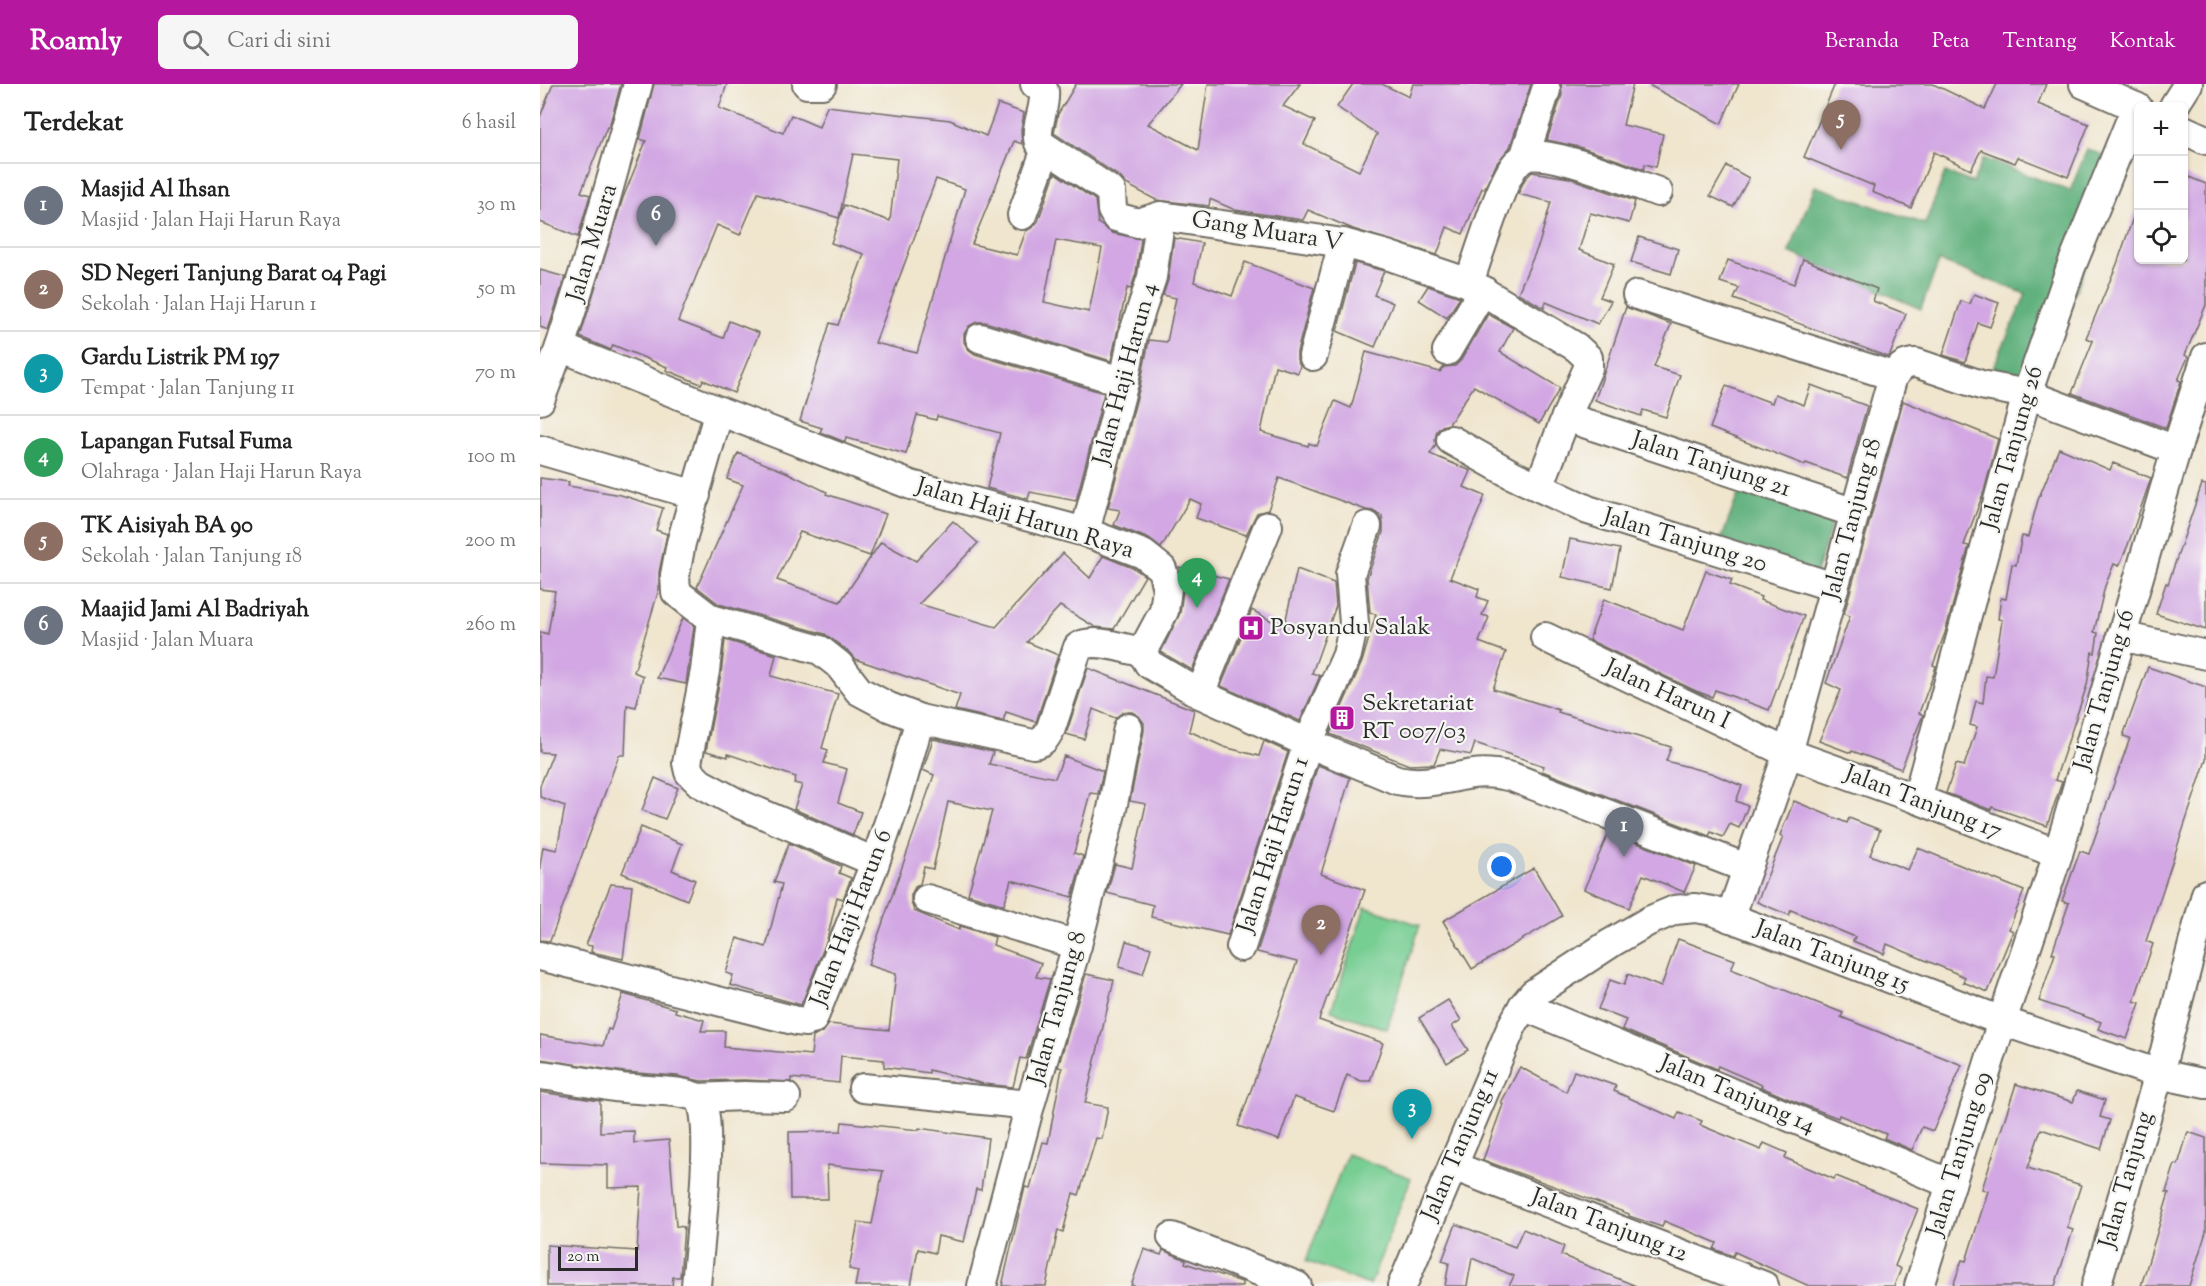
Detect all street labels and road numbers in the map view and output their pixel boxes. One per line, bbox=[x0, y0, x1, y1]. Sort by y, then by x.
street label: Jalan Muara bbox=[558, 180, 627, 308]
street label: Gang Muara V bbox=[1189, 203, 1345, 261]
street label: Jalan Haji Harun 4 bbox=[1085, 279, 1167, 471]
street label: Jalan Tanjung 26 bbox=[1973, 362, 2053, 536]
street label: Jalan Tanjung 21 bbox=[1625, 423, 1795, 507]
street label: Jalan Tanjung 18 bbox=[1815, 434, 1891, 606]
street label: Jalan Haji Harun Raya bbox=[910, 469, 1138, 568]
street label: Jalan Tanjung 20 bbox=[1597, 499, 1771, 582]
street label: Jalan Tanjung 16 bbox=[2065, 606, 2144, 776]
street label: Jalan Harun I bbox=[1597, 650, 1735, 739]
street label: Jalan Haji Harun 1 bbox=[1229, 753, 1319, 939]
street label: Jalan Tanjung 17 bbox=[1837, 757, 2007, 849]
street label: Jalan Haji Harun 6 bbox=[802, 825, 901, 1013]
street label: Jalan Tanjung 15 bbox=[1748, 911, 1914, 1002]
street label: Jalan Tanjung 8 bbox=[1019, 927, 1096, 1091]
street label: Jalan Tanjung 14 bbox=[1652, 1046, 1820, 1143]
street label: Jalan Tanjung 11 bbox=[1413, 1064, 1508, 1228]
street label: Jalan Tanjung 09 bbox=[1918, 1068, 2001, 1242]
street label: Jalan Tanjung bbox=[2091, 1107, 2163, 1254]
street label: Jalan Tanjung 12 bbox=[1524, 1180, 1692, 1271]

